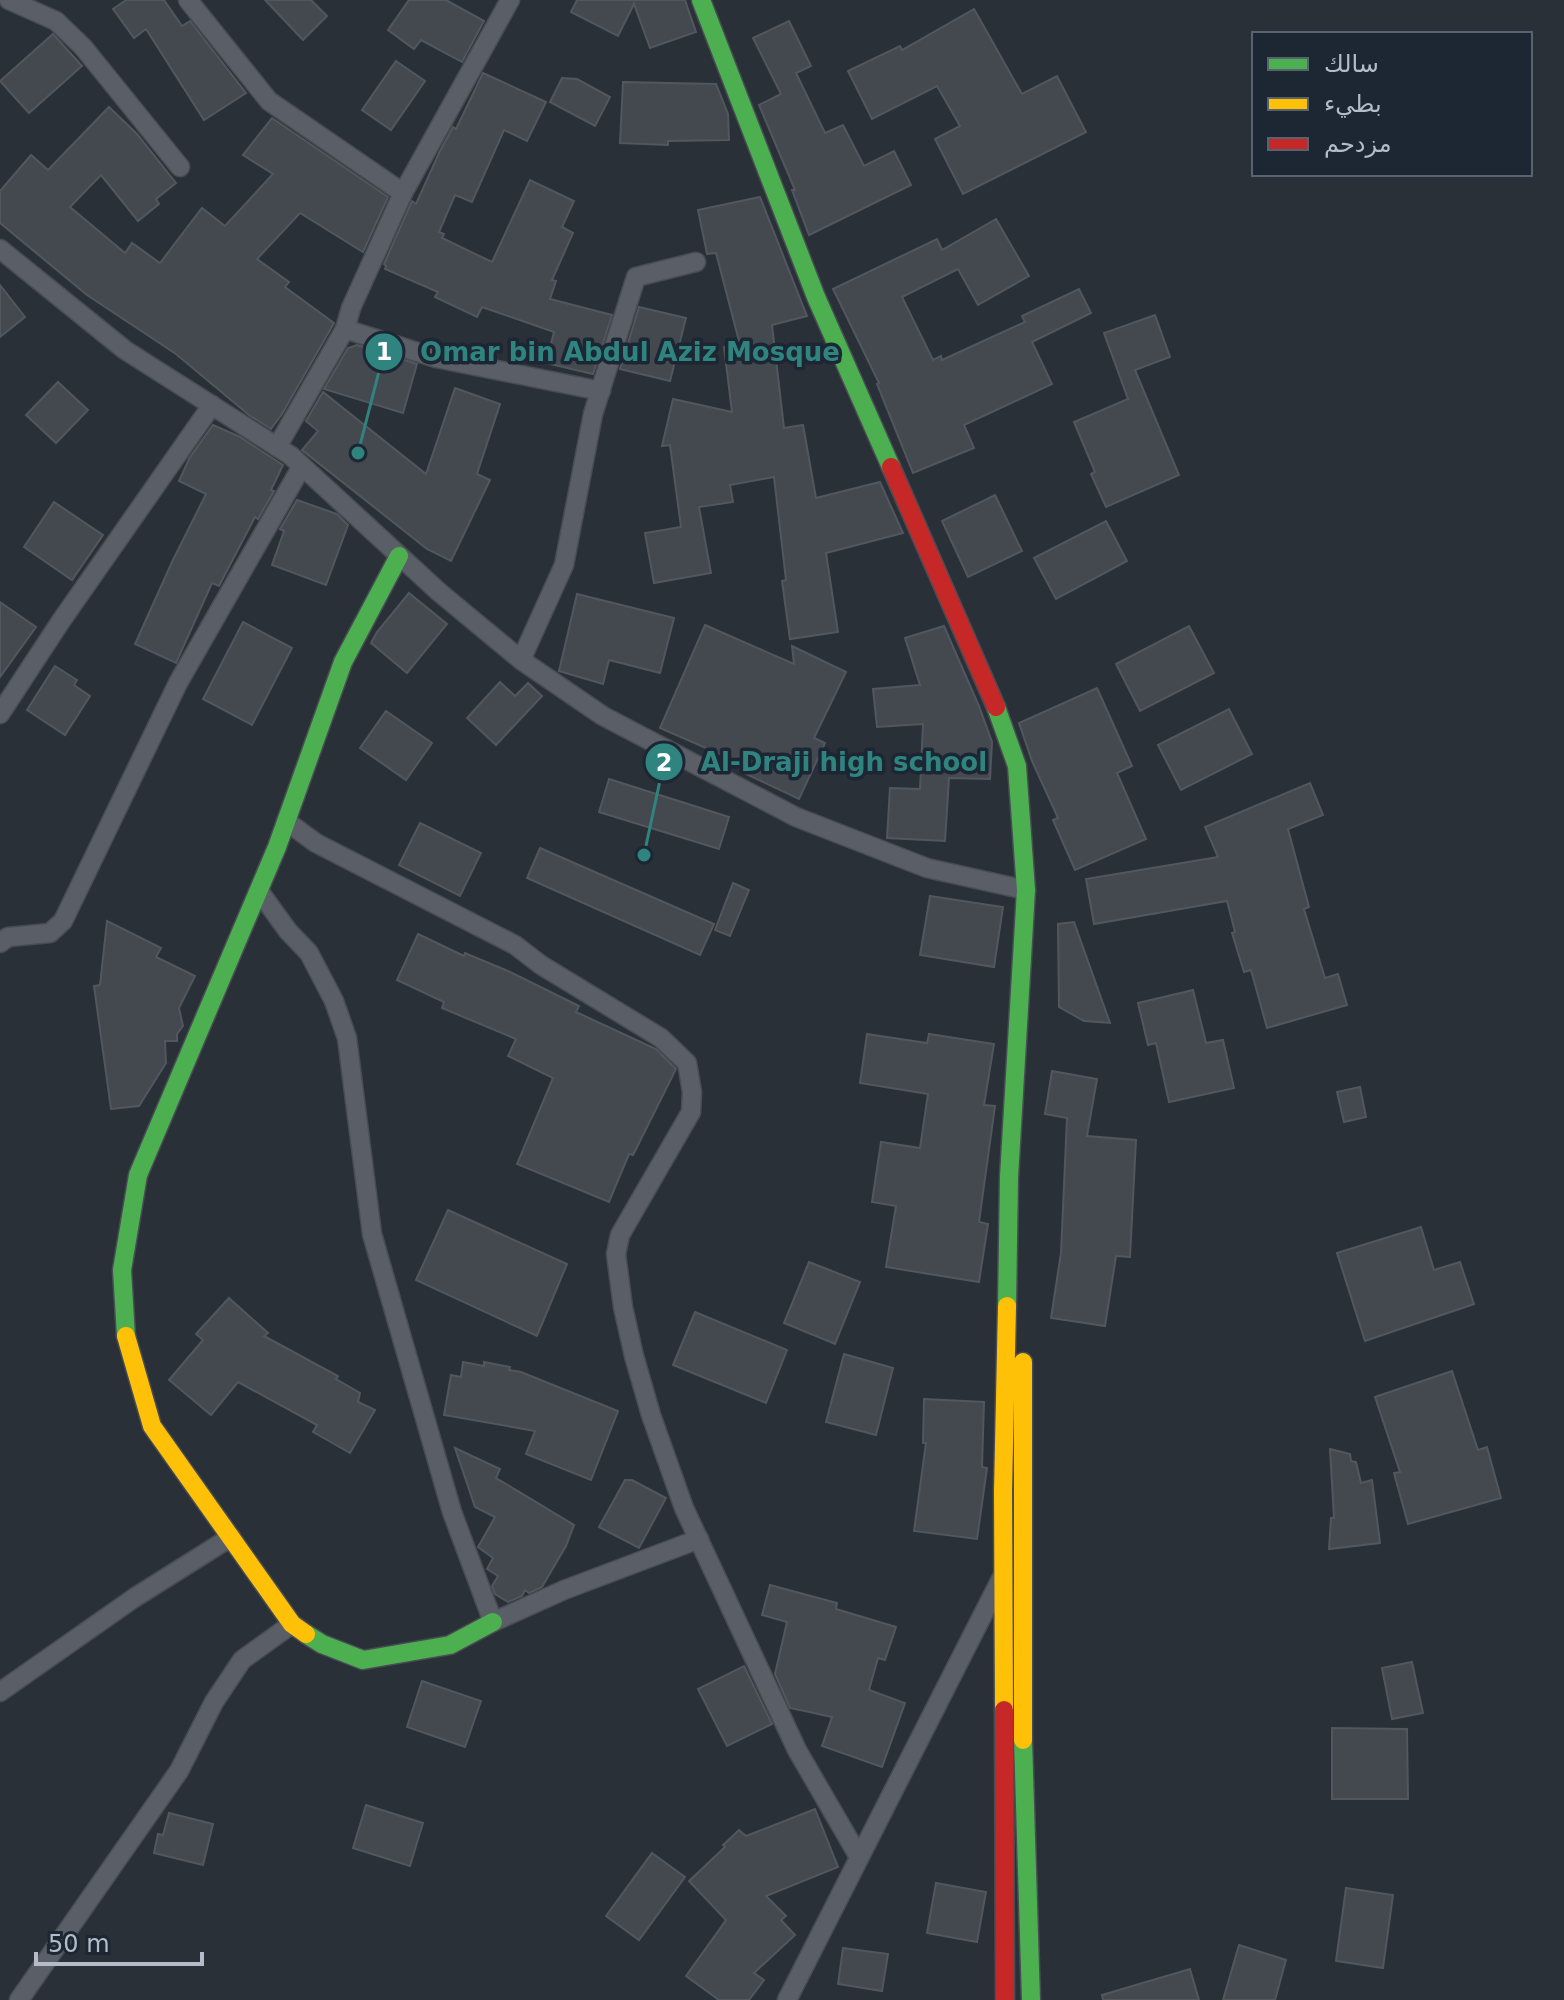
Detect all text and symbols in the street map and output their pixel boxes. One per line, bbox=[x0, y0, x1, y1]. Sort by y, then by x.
legend bbox=[1252, 32, 1532, 176]
text: سالك bbox=[1324, 50, 1379, 78]
text: بطيء bbox=[1324, 90, 1382, 118]
text: مزدحم bbox=[1324, 130, 1392, 158]
callout: Omar bin Abdul Aziz Mosque bbox=[364, 327, 856, 377]
text: Omar bin Abdul Aziz Mosque bbox=[420, 337, 840, 367]
text: 1 bbox=[376, 338, 392, 366]
callout: Al-Draji high school bbox=[644, 737, 1003, 787]
text: Al-Draji high school bbox=[701, 747, 987, 777]
text: 2 bbox=[656, 749, 672, 777]
scale bar bbox=[36, 1916, 202, 1966]
text: 50 m bbox=[48, 1930, 110, 1958]

